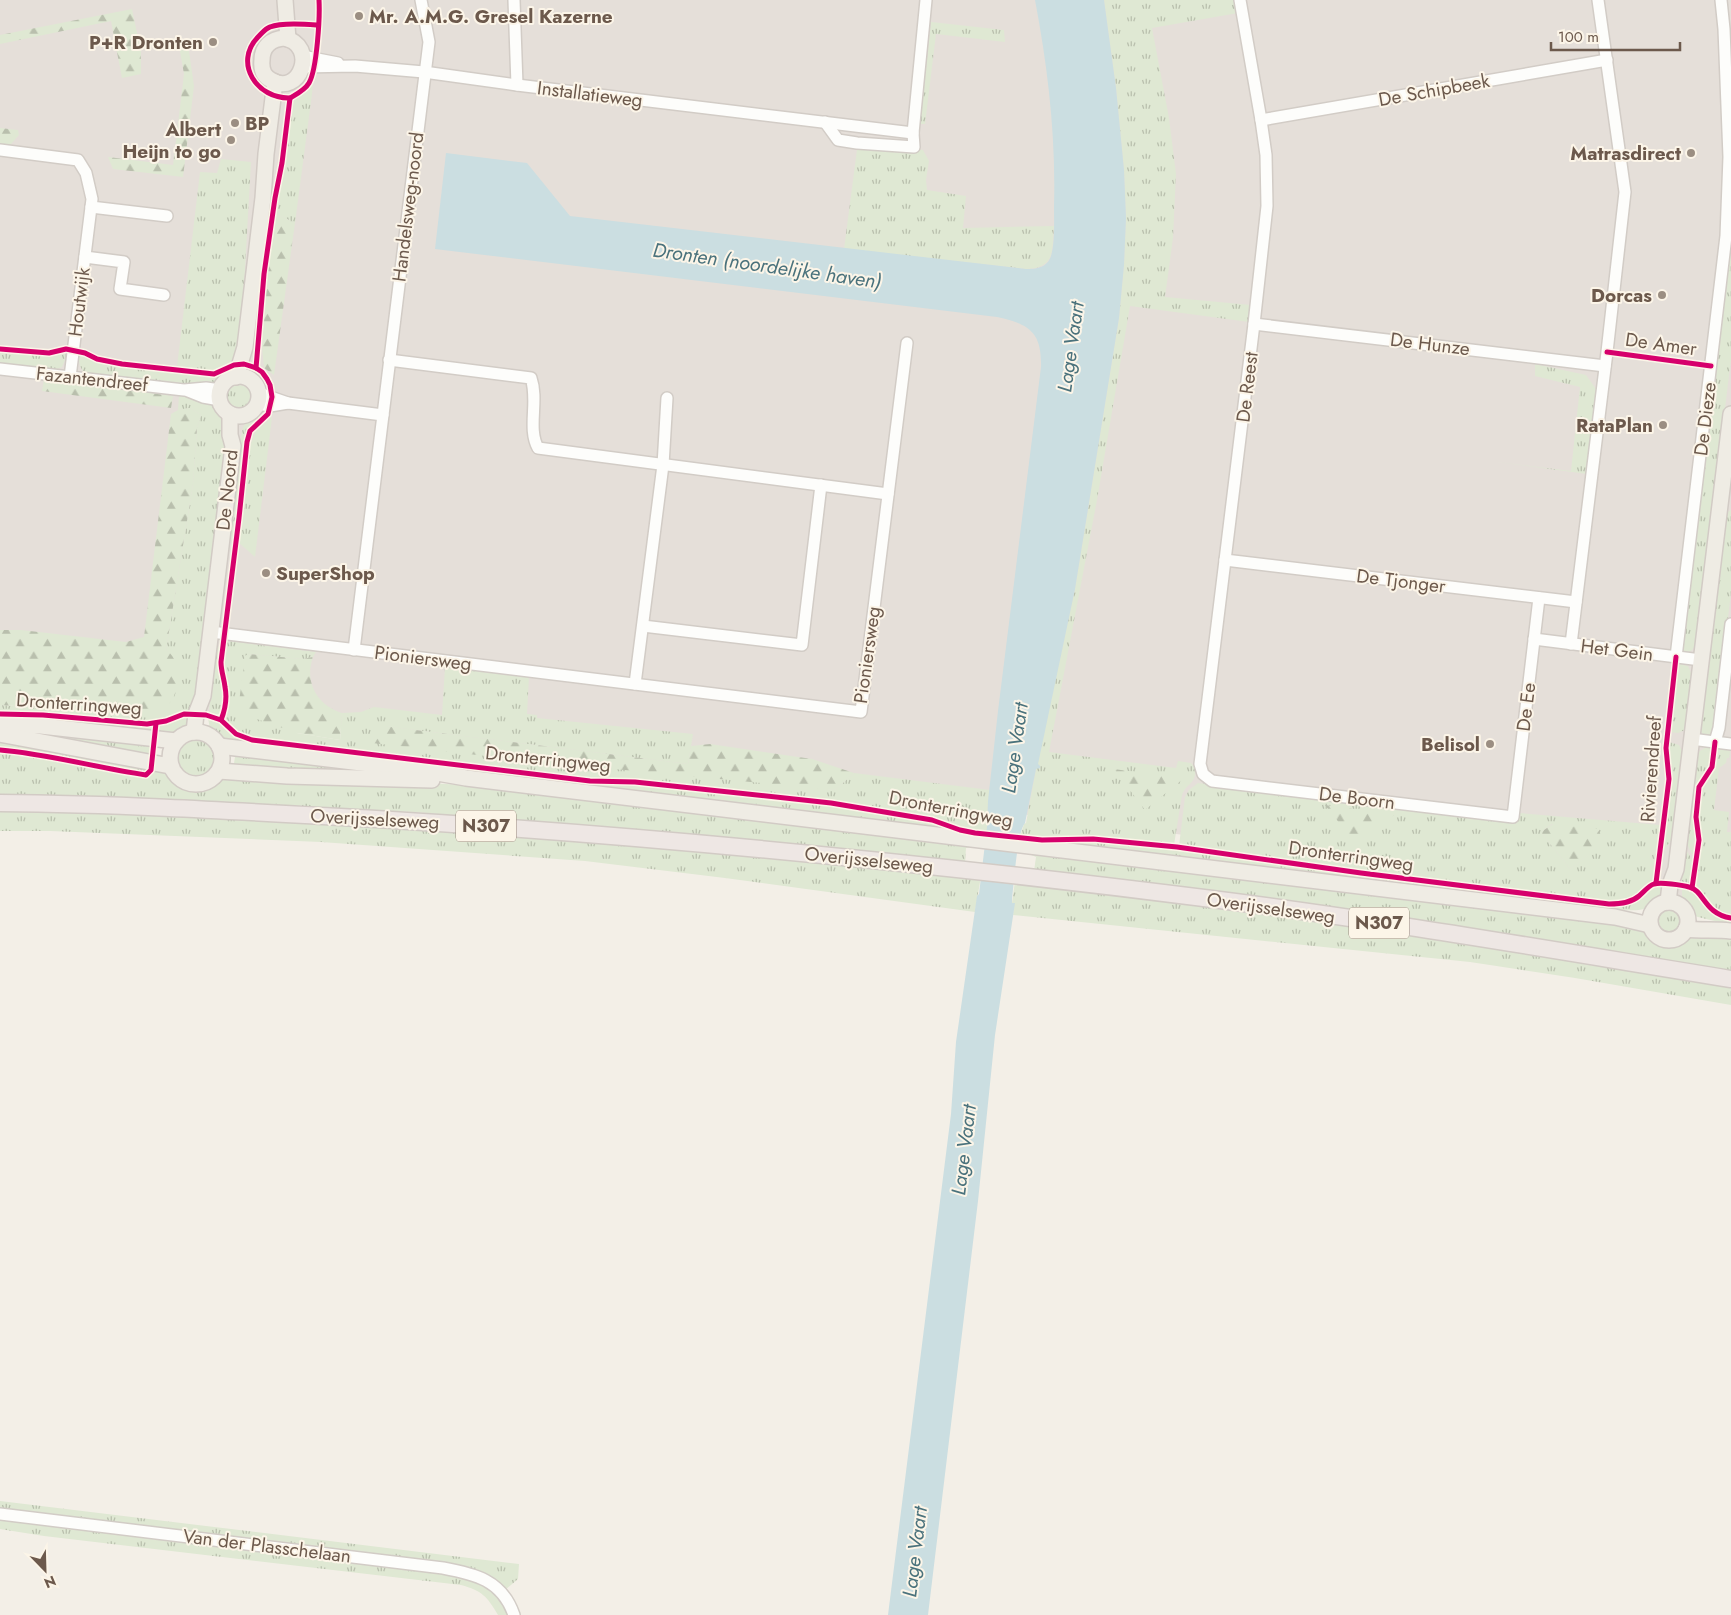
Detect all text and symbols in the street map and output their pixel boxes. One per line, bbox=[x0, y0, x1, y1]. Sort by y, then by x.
place label: Mr. A.M.G. Gresel Kazerne bbox=[369, 3, 613, 30]
marker: Mr. A.M.G. Gresel Kazerne bbox=[353, 10, 365, 22]
scale bar bbox=[1551, 20, 1680, 52]
text: 100 m bbox=[1558, 26, 1599, 48]
place label: P+R Dronten bbox=[89, 29, 203, 56]
marker: P+R Dronten bbox=[207, 36, 219, 48]
street label: De Schipbeek bbox=[1376, 67, 1492, 113]
street label: Installatieweg bbox=[536, 74, 644, 114]
place label: BP bbox=[245, 110, 270, 137]
place label: Albert Heijn to go bbox=[122, 116, 221, 165]
marker: BP bbox=[229, 117, 241, 129]
street label: Handelsweg-noord bbox=[385, 131, 431, 283]
marker: Albert Heijn to go bbox=[225, 134, 237, 146]
place label: Matrasdirect bbox=[1570, 140, 1681, 167]
marker: Matrasdirect bbox=[1685, 147, 1697, 159]
water label: Dronten (noordelijke haven) bbox=[651, 236, 883, 296]
street label: Houtwijk bbox=[61, 265, 97, 338]
place label: Dorcas bbox=[1591, 282, 1652, 309]
marker: Dorcas bbox=[1656, 289, 1668, 301]
water label: Lage Vaart bbox=[1050, 299, 1092, 394]
street label: De Hunze bbox=[1389, 326, 1472, 362]
street label: De Amer bbox=[1623, 326, 1699, 362]
street label: De Reest bbox=[1229, 350, 1265, 424]
street label: Fazantendreef bbox=[35, 360, 150, 398]
street label: De Dieze bbox=[1687, 380, 1723, 457]
place label: RataPlan bbox=[1576, 412, 1653, 439]
marker: RataPlan bbox=[1657, 419, 1669, 431]
street label: De Noord bbox=[209, 448, 245, 532]
place label: SuperShop bbox=[276, 560, 375, 587]
street label: De Tjonger bbox=[1355, 562, 1448, 600]
marker: SuperShop bbox=[260, 567, 272, 579]
street label: Pioniersweg bbox=[847, 605, 887, 705]
street label: Het Gein bbox=[1579, 632, 1655, 668]
street label: Pioniersweg bbox=[373, 639, 473, 677]
street label: De Ee bbox=[1510, 681, 1542, 733]
street label: Dronterringweg bbox=[15, 686, 143, 722]
water label: Lage Vaart bbox=[994, 700, 1036, 795]
street label: Rivierendreef bbox=[1634, 714, 1668, 823]
place label: Belisol bbox=[1421, 731, 1480, 758]
marker: Belisol bbox=[1484, 738, 1496, 750]
street label: Dronterringweg bbox=[484, 739, 612, 779]
street label: De Boorn bbox=[1318, 780, 1396, 816]
street label: Dronterringweg bbox=[887, 784, 1015, 834]
street label: Overijsselseweg bbox=[310, 802, 440, 836]
road number: N307 bbox=[456, 810, 516, 841]
street label: Dronterringweg bbox=[1287, 834, 1415, 878]
street label: Overijsselseweg bbox=[803, 840, 935, 880]
street label: Overijsselseweg bbox=[1205, 886, 1337, 930]
road number: N307 bbox=[1349, 908, 1409, 938]
water label: Lage Vaart bbox=[944, 1102, 984, 1197]
water label: Lage Vaart bbox=[895, 1504, 935, 1599]
street label: Van der Plasschelaan bbox=[181, 1522, 353, 1570]
north arrow bbox=[20, 1545, 70, 1595]
text: N bbox=[41, 1571, 59, 1593]

